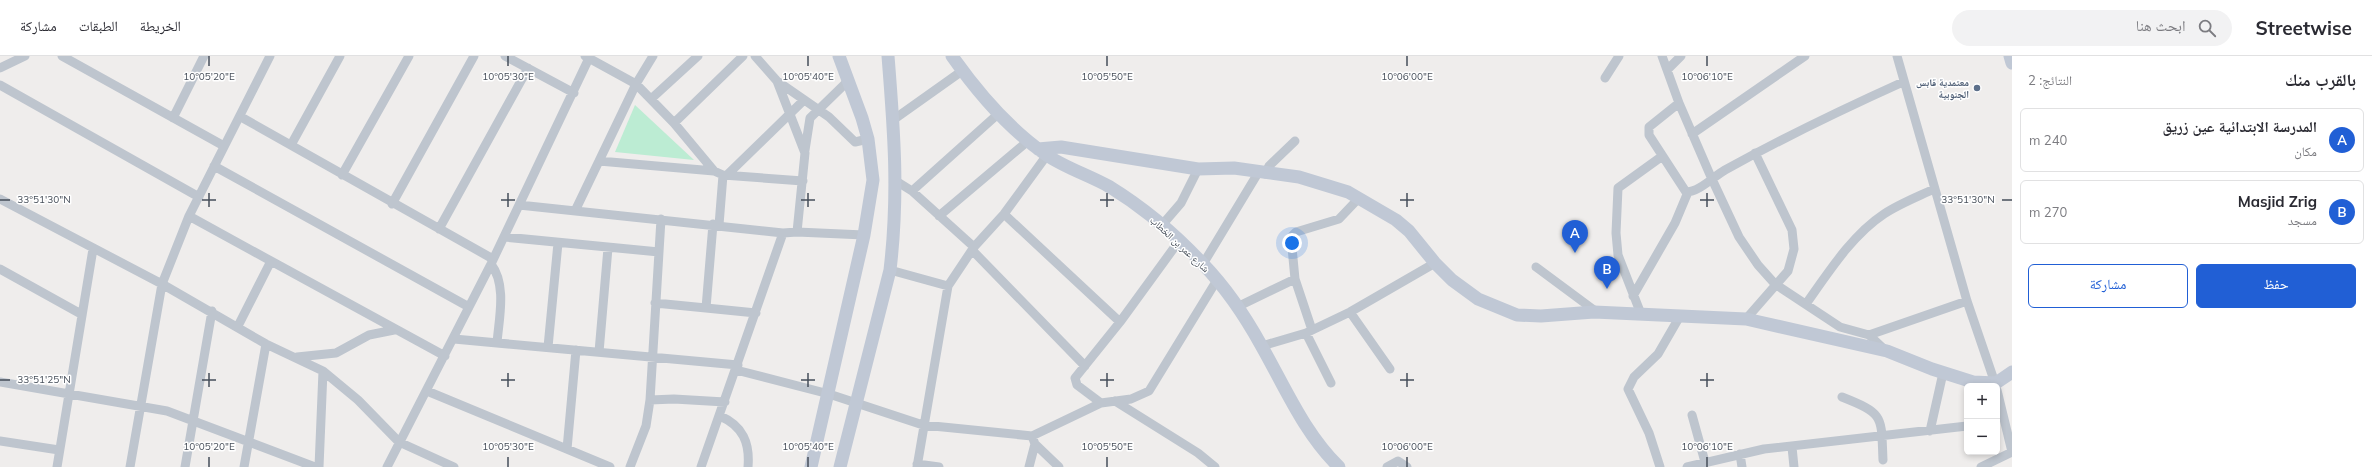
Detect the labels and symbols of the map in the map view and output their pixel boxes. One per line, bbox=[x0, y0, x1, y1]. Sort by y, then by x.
text: 10°05'20"E bbox=[183, 70, 235, 83]
text: 10°05'30"E bbox=[482, 70, 534, 83]
text: 10°05'40"E bbox=[782, 70, 834, 83]
text: 10°05'50"E bbox=[1081, 70, 1133, 83]
text: 10°06'00"E bbox=[1381, 70, 1433, 83]
text: 10°06'10"E bbox=[1681, 70, 1733, 83]
place label: معتمدية قابس الجنوبية bbox=[1916, 76, 1969, 101]
marker: معتمدية قابس الجنوبية bbox=[1972, 83, 1982, 93]
text: 33°51'30"N bbox=[17, 193, 71, 206]
text: 33°51'30"N bbox=[1941, 193, 1995, 206]
street label: شارع عمر بن الخطاب bbox=[1147, 214, 1212, 275]
pin: A bbox=[1562, 220, 1588, 253]
your location bbox=[1282, 233, 1302, 253]
pin: B bbox=[1594, 256, 1620, 289]
text: 33°51'25"N bbox=[17, 373, 71, 386]
text: 10°05'20"E bbox=[183, 440, 235, 453]
text: 10°05'30"E bbox=[482, 440, 534, 453]
text: 10°05'40"E bbox=[782, 440, 834, 453]
text: 10°05'50"E bbox=[1081, 440, 1133, 453]
text: 10°06'00"E bbox=[1381, 440, 1433, 453]
text: 10°06'10"E bbox=[1681, 440, 1733, 453]

